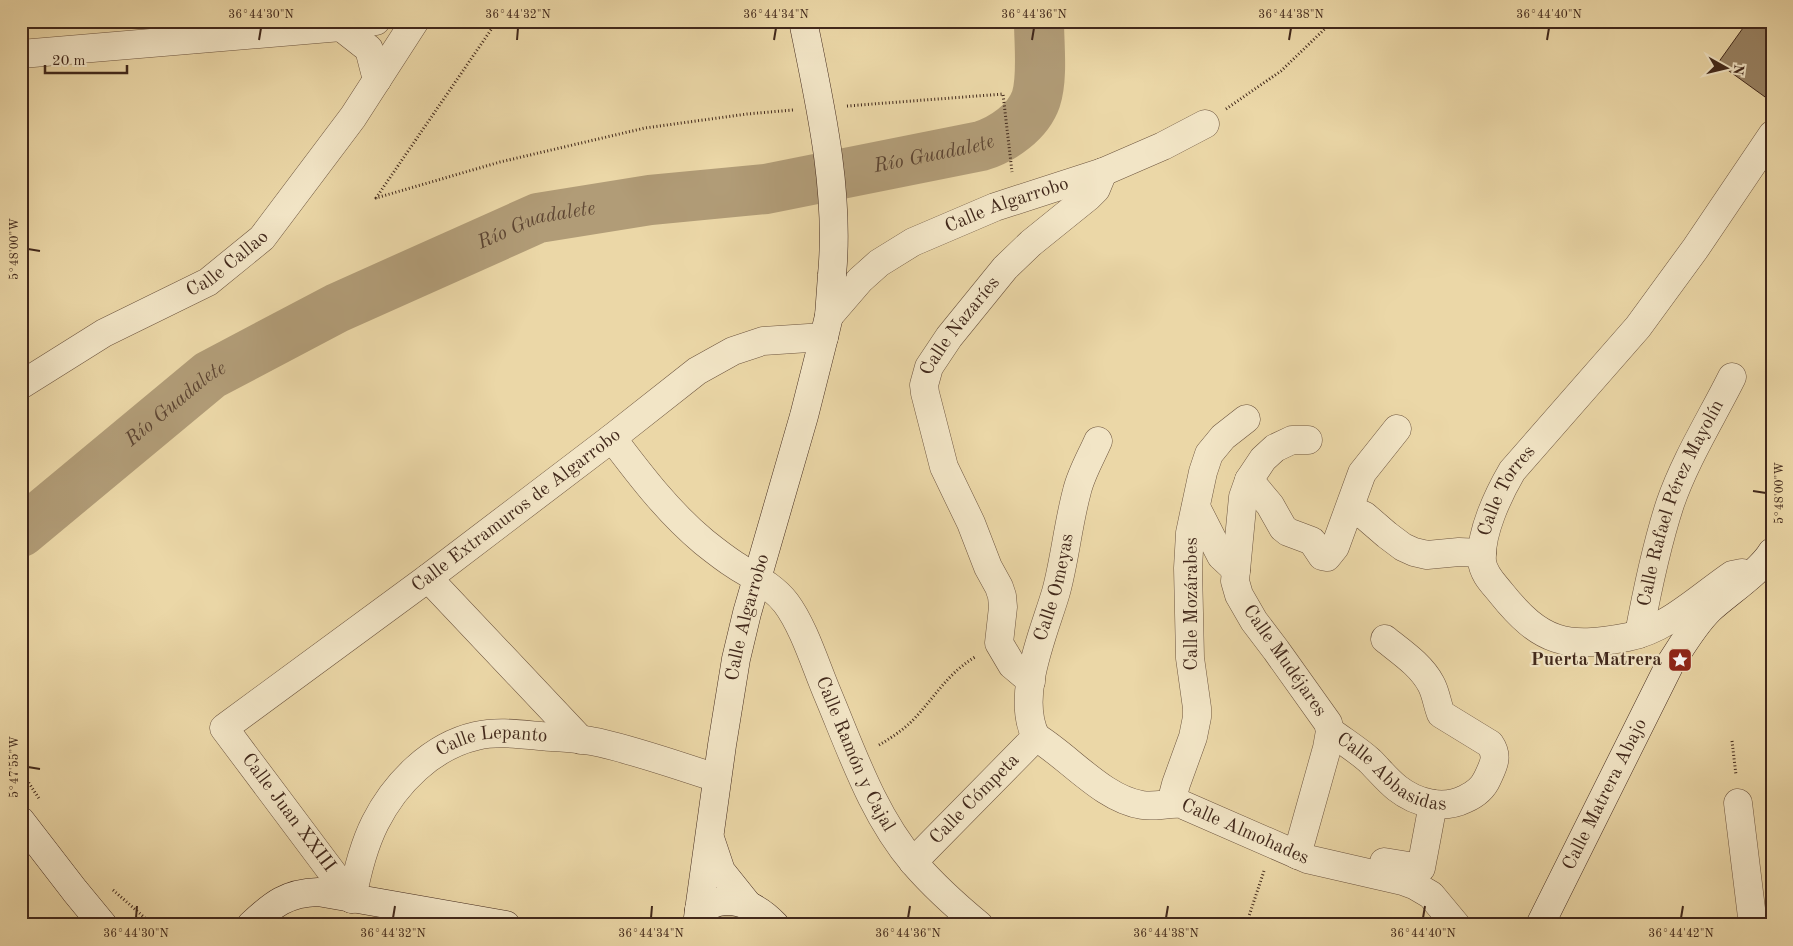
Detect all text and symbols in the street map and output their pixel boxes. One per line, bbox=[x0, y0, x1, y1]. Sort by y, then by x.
text: 36°44'30"N bbox=[228, 9, 294, 21]
text: 36°44'32"N bbox=[485, 9, 551, 21]
text: 36°44'34"N bbox=[743, 9, 809, 21]
text: 36°44'36"N bbox=[1001, 9, 1067, 21]
text: 36°44'38"N bbox=[1258, 9, 1324, 21]
text: 36°44'40"N bbox=[1516, 9, 1582, 21]
scale bar bbox=[45, 42, 128, 74]
north arrow bbox=[1700, 42, 1750, 92]
text: 20 m bbox=[52, 54, 86, 69]
text: N bbox=[1730, 63, 1746, 76]
water label: Río Guadalete bbox=[871, 132, 998, 177]
street label: Calle Algarrobo bbox=[942, 174, 1071, 237]
water label: Río Guadalete bbox=[474, 199, 597, 254]
text: 5°48'00"W bbox=[8, 218, 21, 280]
street label: Calle Callao bbox=[183, 228, 273, 300]
street label: Calle Nazaríes bbox=[918, 273, 1003, 377]
water label: Río Guadalete bbox=[121, 358, 229, 451]
street label: Calle Rafael Pérez Mayolín bbox=[1635, 397, 1728, 608]
street label: Calle Extramuros de Algarrobo bbox=[408, 425, 625, 596]
street label: Calle Torres bbox=[1475, 442, 1539, 538]
text: 5°48'00"W bbox=[1773, 462, 1786, 524]
street label: Calle Omeyas bbox=[1031, 532, 1077, 644]
street label: Calle Mozárabes bbox=[1183, 537, 1202, 671]
street label: Calle Algarrobo bbox=[723, 552, 773, 682]
street label: Calle Mudéjares bbox=[1239, 602, 1329, 720]
place icon: Puerta Matrera bbox=[1667, 647, 1693, 673]
place label: Puerta Matrera bbox=[1531, 651, 1662, 670]
street label: Calle Ramón y Cajal bbox=[812, 674, 898, 835]
street label: Calle Matrera Abajo bbox=[1559, 715, 1651, 873]
street label: Calle Lepanto bbox=[433, 724, 548, 760]
street label: Calle Abbasidas bbox=[1333, 729, 1447, 814]
text: 5°47'55"W bbox=[8, 736, 21, 798]
street label: Calle Juan XXIII bbox=[237, 750, 339, 876]
street label: Calle Cómpeta bbox=[926, 750, 1023, 848]
street label: Calle Almohades bbox=[1178, 796, 1312, 868]
text: 36°44'30"N bbox=[103, 928, 169, 940]
text: 36°44'32"N bbox=[360, 928, 426, 940]
text: 36°44'34"N bbox=[618, 928, 684, 940]
text: 36°44'36"N bbox=[875, 928, 941, 940]
text: 36°44'38"N bbox=[1133, 928, 1199, 940]
text: 36°44'40"N bbox=[1390, 928, 1456, 940]
text: 36°44'42"N bbox=[1648, 928, 1714, 940]

